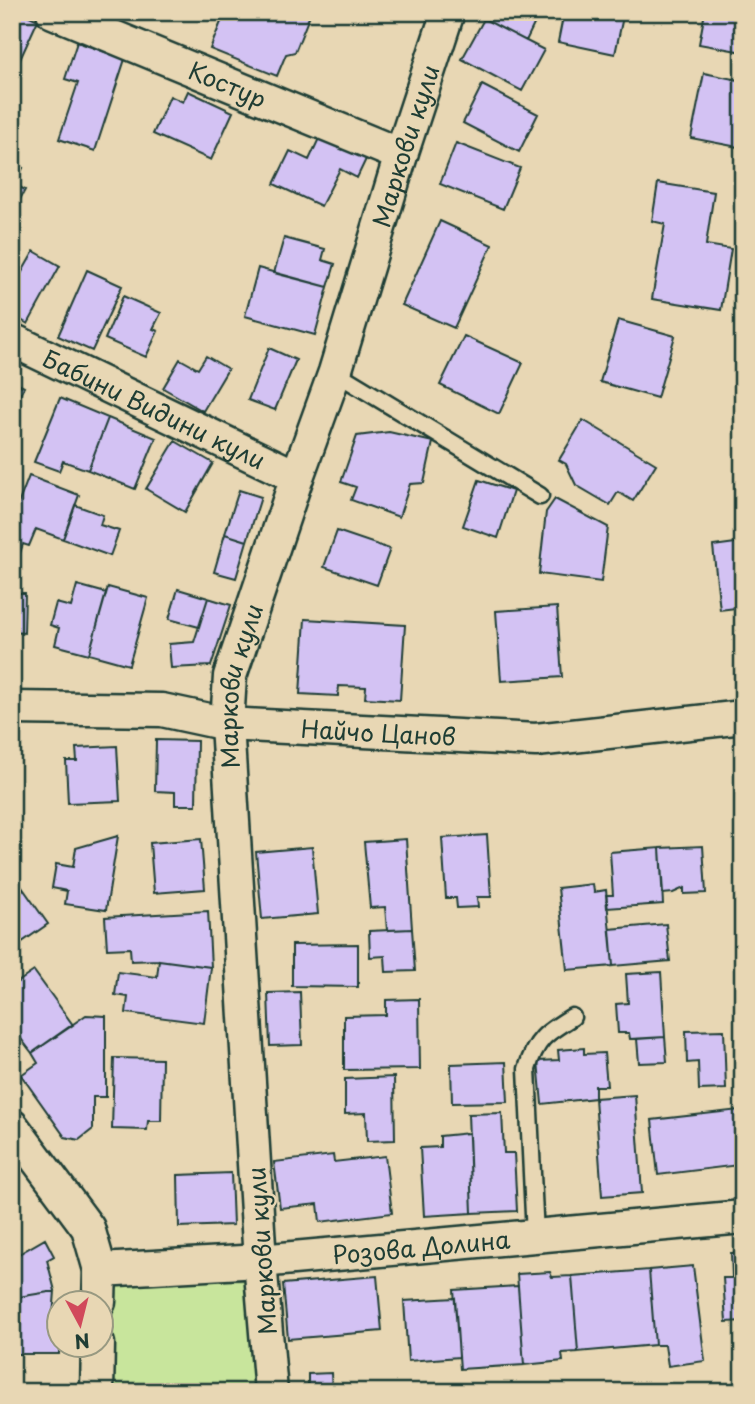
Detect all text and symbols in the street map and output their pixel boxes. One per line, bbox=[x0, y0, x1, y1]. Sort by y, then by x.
street label: Костур bbox=[183, 52, 272, 116]
street label: Маркови кули bbox=[362, 60, 448, 231]
street label: Бабини Видини кули bbox=[37, 340, 272, 477]
street label: Маркови кули bbox=[209, 599, 271, 770]
street label: Найчо Цанов bbox=[300, 710, 457, 754]
street label: Маркови кули bbox=[237, 1166, 285, 1336]
street label: Розова Долина bbox=[331, 1220, 512, 1272]
north arrow bbox=[46, 1288, 116, 1358]
text: N bbox=[73, 1327, 91, 1357]

